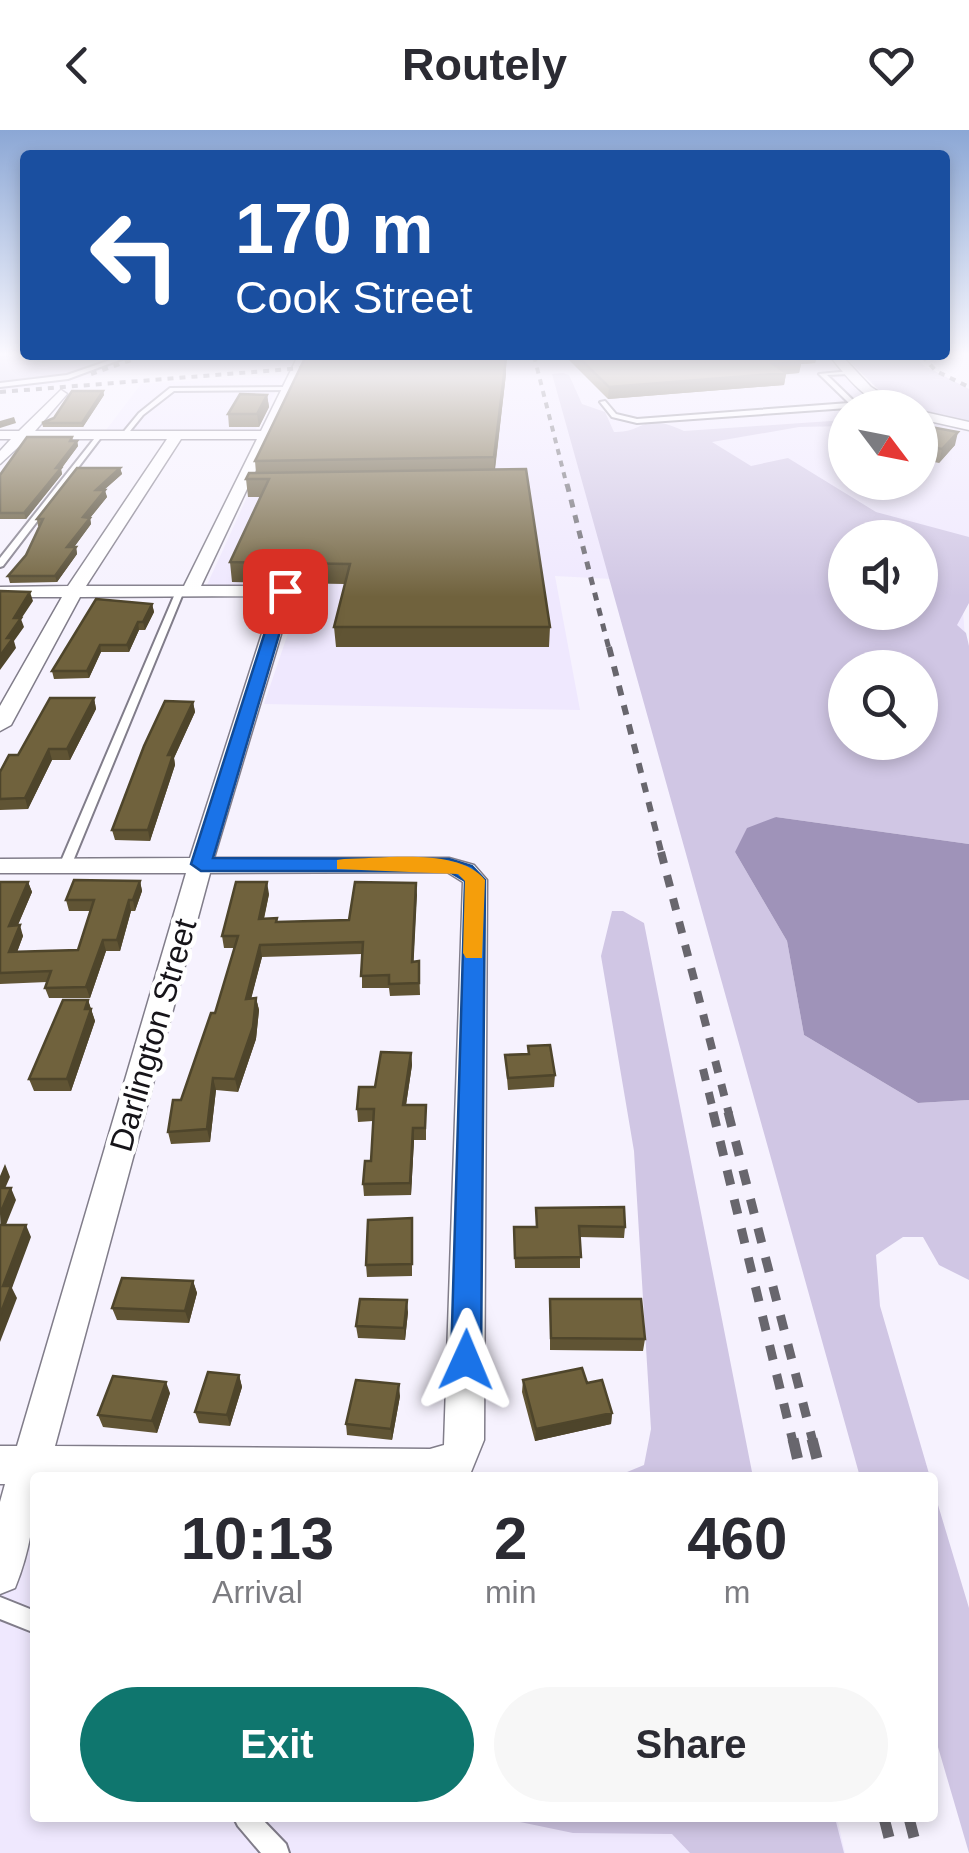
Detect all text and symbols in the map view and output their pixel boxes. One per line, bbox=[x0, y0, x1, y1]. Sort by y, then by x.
icon: back bbox=[50, 38, 105, 93]
icon: heart bbox=[864, 38, 919, 93]
text: Routely bbox=[402, 39, 567, 90]
icon: left bbox=[70, 190, 200, 320]
text: 170 m bbox=[235, 190, 433, 268]
text: Cook Street bbox=[235, 272, 473, 323]
north arrow bbox=[828, 390, 938, 500]
map controls bbox=[828, 390, 938, 760]
button: sound bbox=[828, 520, 938, 630]
pin bbox=[243, 549, 328, 634]
icon: arrive bbox=[258, 564, 313, 619]
button: search bbox=[828, 650, 938, 760]
street label: Darlington Street bbox=[103, 915, 203, 1155]
position arrow bbox=[414, 1308, 518, 1412]
text: 10:13 bbox=[181, 1505, 334, 1572]
text: 2 bbox=[494, 1505, 527, 1572]
text: 460 bbox=[687, 1505, 787, 1572]
text: Arrival bbox=[212, 1574, 303, 1610]
text: min bbox=[485, 1574, 536, 1610]
text: m bbox=[724, 1574, 751, 1610]
button: Exit bbox=[80, 1687, 474, 1802]
button: Share bbox=[494, 1687, 888, 1802]

